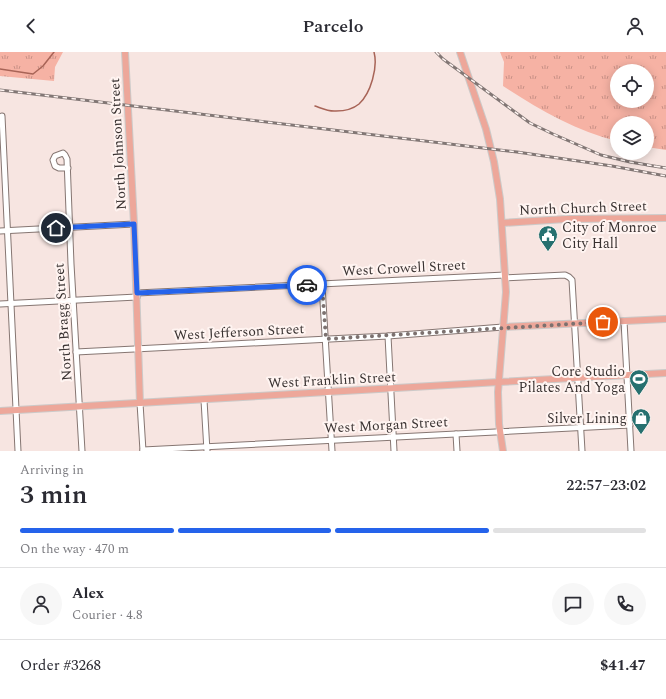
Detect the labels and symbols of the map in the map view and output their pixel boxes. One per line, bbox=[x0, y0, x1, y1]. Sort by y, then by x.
street label: North Johnson Street bbox=[104, 78, 132, 210]
street label: North Church Street bbox=[519, 195, 647, 221]
pin bbox=[39, 211, 73, 245]
place label: City of Monroe City Hall bbox=[562, 217, 657, 254]
public building icon: City of Monroe City Hall bbox=[537, 224, 559, 252]
street label: West Crowell Street bbox=[342, 254, 466, 282]
street label: North Bragg Street bbox=[48, 262, 78, 382]
courier bbox=[287, 265, 327, 305]
pin bbox=[586, 305, 620, 339]
street label: West Jefferson Street bbox=[173, 318, 305, 346]
place label: Core Studio Pilates And Yoga bbox=[518, 361, 625, 398]
street label: West Franklin Street bbox=[268, 366, 397, 394]
sports icon: Core Studio Pilates And Yoga bbox=[628, 368, 650, 396]
shop icon: Silver Lining bbox=[630, 407, 652, 435]
place label: Silver Lining bbox=[547, 408, 627, 429]
street label: West Morgan Street bbox=[324, 411, 448, 439]

